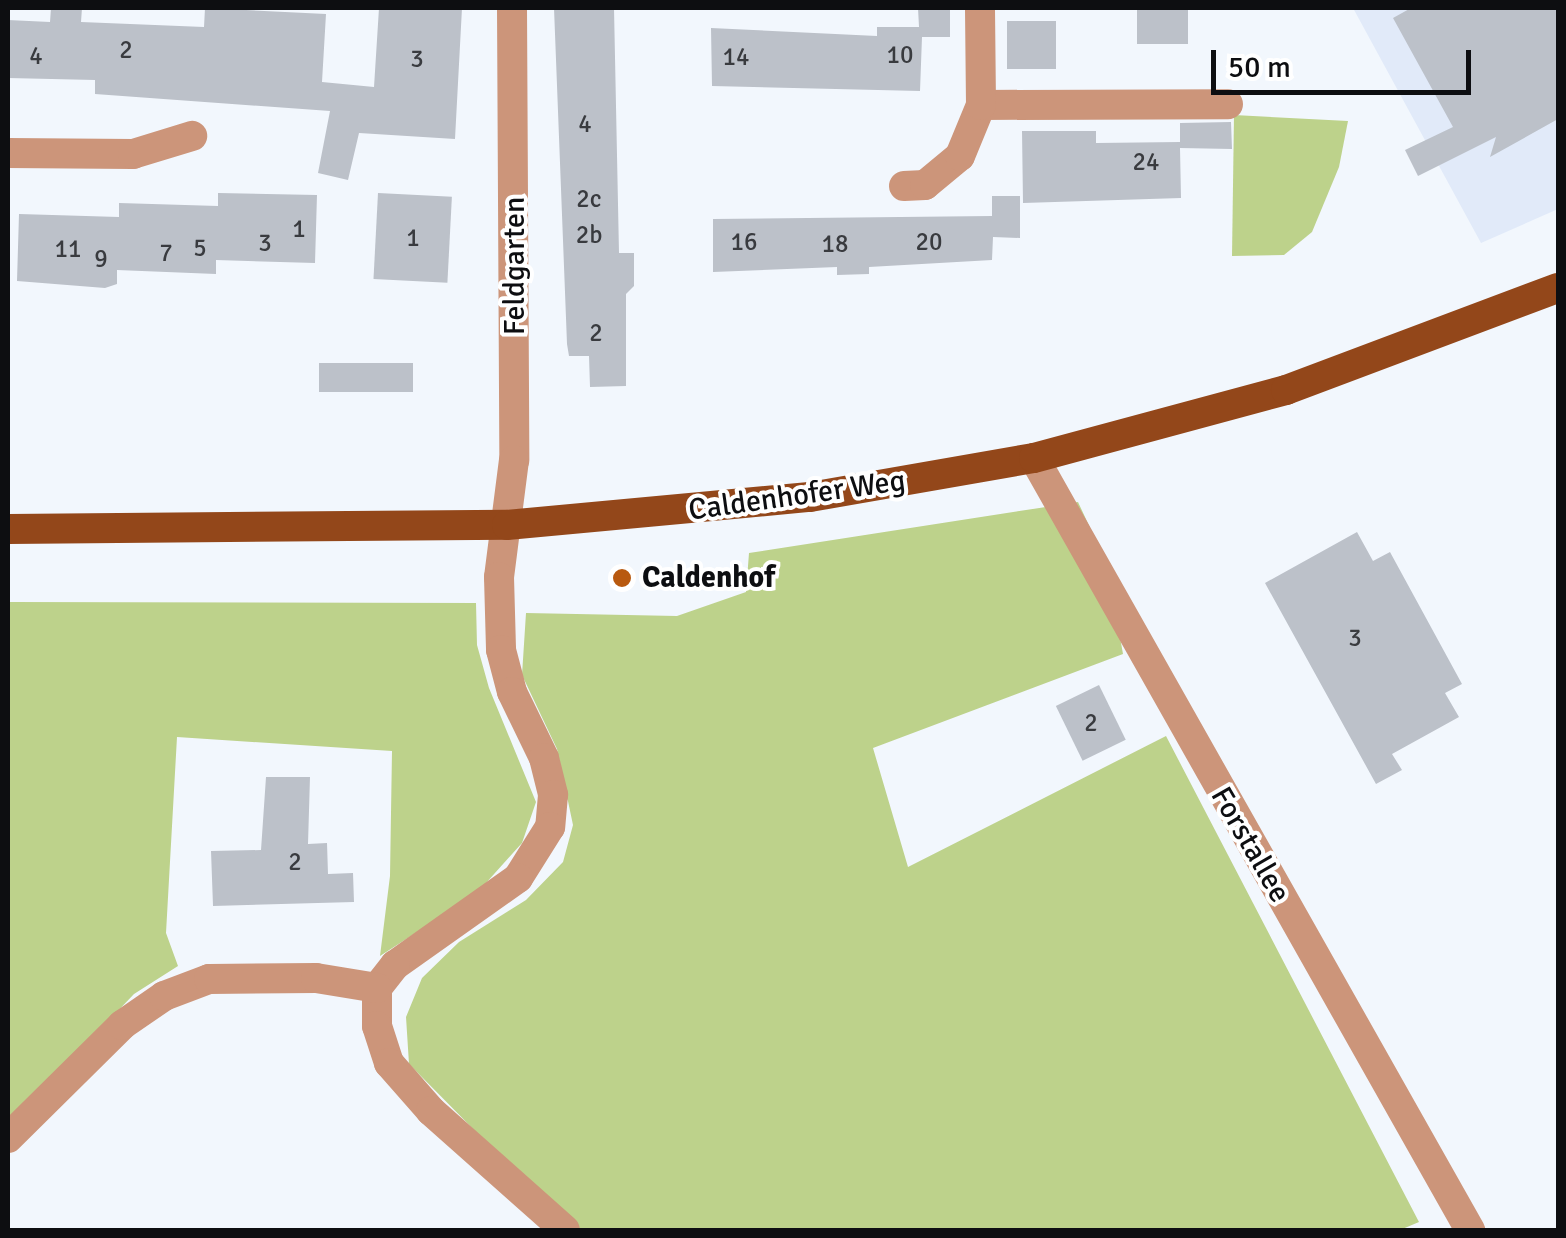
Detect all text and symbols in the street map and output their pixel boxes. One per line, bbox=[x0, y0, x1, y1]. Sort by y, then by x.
scale bar bbox=[1216, 30, 1476, 92]
house number: 2 bbox=[119, 35, 133, 65]
house number: 10 bbox=[887, 40, 913, 70]
house number: 4 bbox=[29, 41, 43, 71]
house number: 14 bbox=[723, 42, 749, 72]
house number: 3 bbox=[410, 44, 424, 74]
text: 50 m bbox=[1228, 49, 1291, 86]
house number: 4 bbox=[578, 109, 592, 139]
house number: 24 bbox=[1133, 147, 1159, 177]
house number: 2c bbox=[576, 184, 602, 214]
street label: Feldgarten bbox=[497, 197, 533, 335]
house number: 1 bbox=[292, 214, 306, 244]
house number: 2b bbox=[576, 220, 602, 250]
house number: 1 bbox=[406, 223, 420, 253]
house number: 16 bbox=[731, 227, 757, 257]
house number: 20 bbox=[916, 227, 942, 257]
house number: 3 bbox=[258, 228, 272, 258]
house number: 18 bbox=[822, 229, 848, 259]
house number: 5 bbox=[193, 233, 207, 263]
house number: 11 bbox=[55, 234, 81, 264]
house number: 7 bbox=[159, 238, 173, 268]
house number: 9 bbox=[94, 244, 108, 274]
house number: 2 bbox=[589, 318, 603, 348]
street label: Caldenhofer Weg bbox=[686, 463, 908, 529]
place label: Caldenhof bbox=[642, 560, 775, 596]
marker: Caldenhof bbox=[611, 567, 633, 589]
house number: 3 bbox=[1348, 623, 1362, 653]
house number: 2 bbox=[1084, 708, 1098, 738]
street label: Forstallee bbox=[1203, 781, 1297, 909]
house number: 2 bbox=[288, 847, 302, 877]

